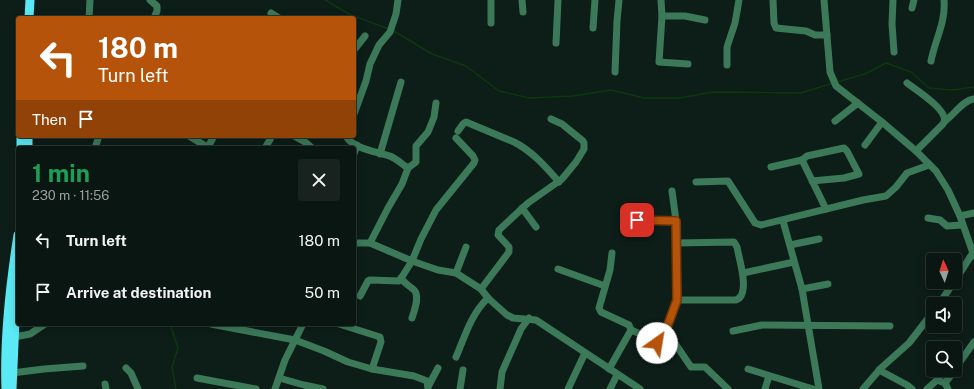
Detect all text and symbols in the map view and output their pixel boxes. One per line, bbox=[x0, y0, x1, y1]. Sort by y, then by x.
text: 180 m bbox=[98, 31, 178, 64]
icon: left bbox=[32, 32, 84, 84]
text: Turn left bbox=[98, 65, 168, 86]
icon: arrive bbox=[75, 108, 97, 130]
text: Then bbox=[32, 111, 67, 128]
text: 1 min bbox=[32, 159, 90, 187]
button: close bbox=[298, 159, 340, 201]
text: 230 m · 11:56 bbox=[32, 188, 109, 203]
pin bbox=[620, 203, 654, 237]
icon: arrive bbox=[626, 209, 648, 231]
icon: left bbox=[32, 229, 54, 251]
text: Turn left bbox=[66, 232, 127, 249]
text: 180 m bbox=[298, 232, 340, 249]
north arrow bbox=[926, 253, 962, 289]
map controls bbox=[926, 253, 962, 377]
icon: arrive bbox=[32, 281, 54, 303]
text: Arrive at destination bbox=[66, 284, 211, 301]
text: 50 m bbox=[305, 284, 340, 301]
button: sound bbox=[926, 297, 962, 333]
position arrow bbox=[636, 322, 678, 364]
button: search bbox=[926, 341, 962, 377]

